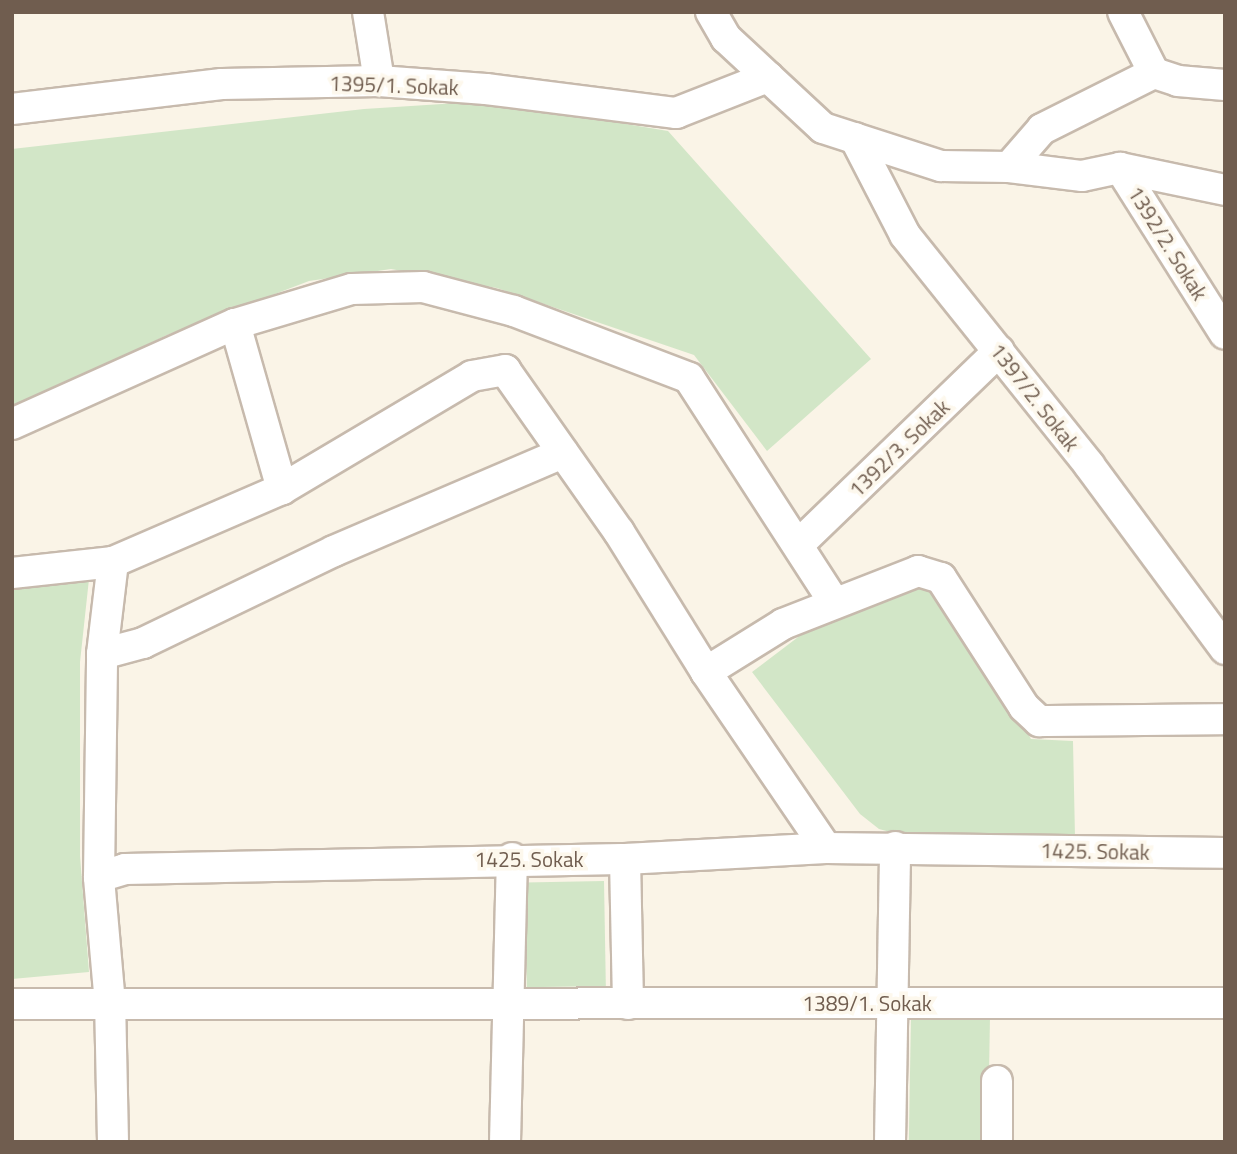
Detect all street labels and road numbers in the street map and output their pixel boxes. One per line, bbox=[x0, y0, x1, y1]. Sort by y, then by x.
street label: 1395/1. Sokak bbox=[329, 70, 459, 100]
street label: 1392/2. Sokak bbox=[1123, 181, 1213, 305]
street label: 1397/2. Sokak bbox=[985, 338, 1085, 456]
street label: 1392/3. Sokak bbox=[844, 394, 954, 502]
street label: 1425. Sokak bbox=[1040, 837, 1150, 865]
street label: 1425. Sokak bbox=[474, 846, 584, 872]
street label: 1389/1. Sokak bbox=[802, 990, 932, 1016]

